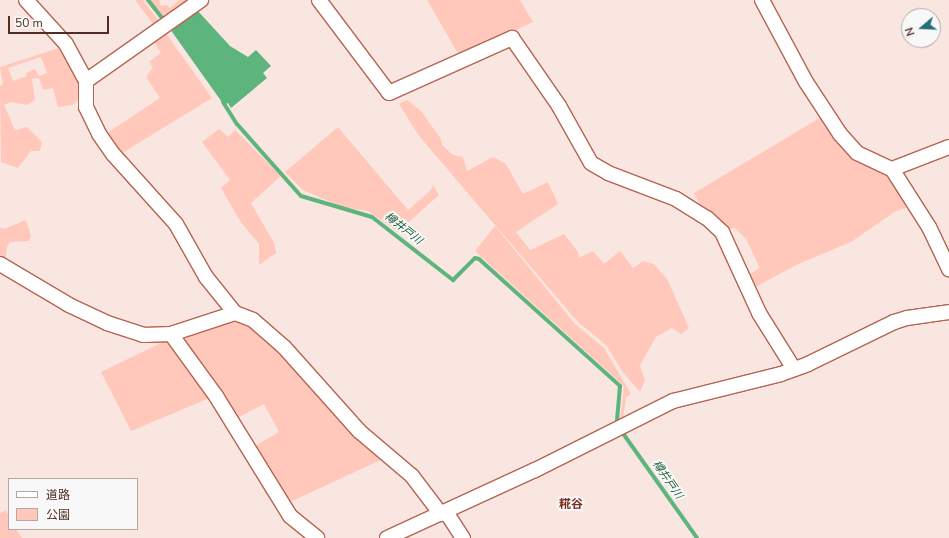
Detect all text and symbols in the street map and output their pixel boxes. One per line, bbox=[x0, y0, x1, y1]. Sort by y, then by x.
scale bar bbox=[10, 8, 111, 34]
north arrow bbox=[901, 8, 941, 48]
text: 50 m bbox=[15, 15, 43, 31]
text: N bbox=[902, 25, 919, 38]
water label: 樽井戸川 bbox=[382, 210, 424, 248]
water label: 樽井戸川 bbox=[649, 458, 685, 502]
legend bbox=[8, 478, 138, 530]
text: 道路 bbox=[46, 487, 70, 503]
district label: 糀谷 bbox=[559, 498, 583, 512]
text: 公園 bbox=[46, 507, 70, 523]

